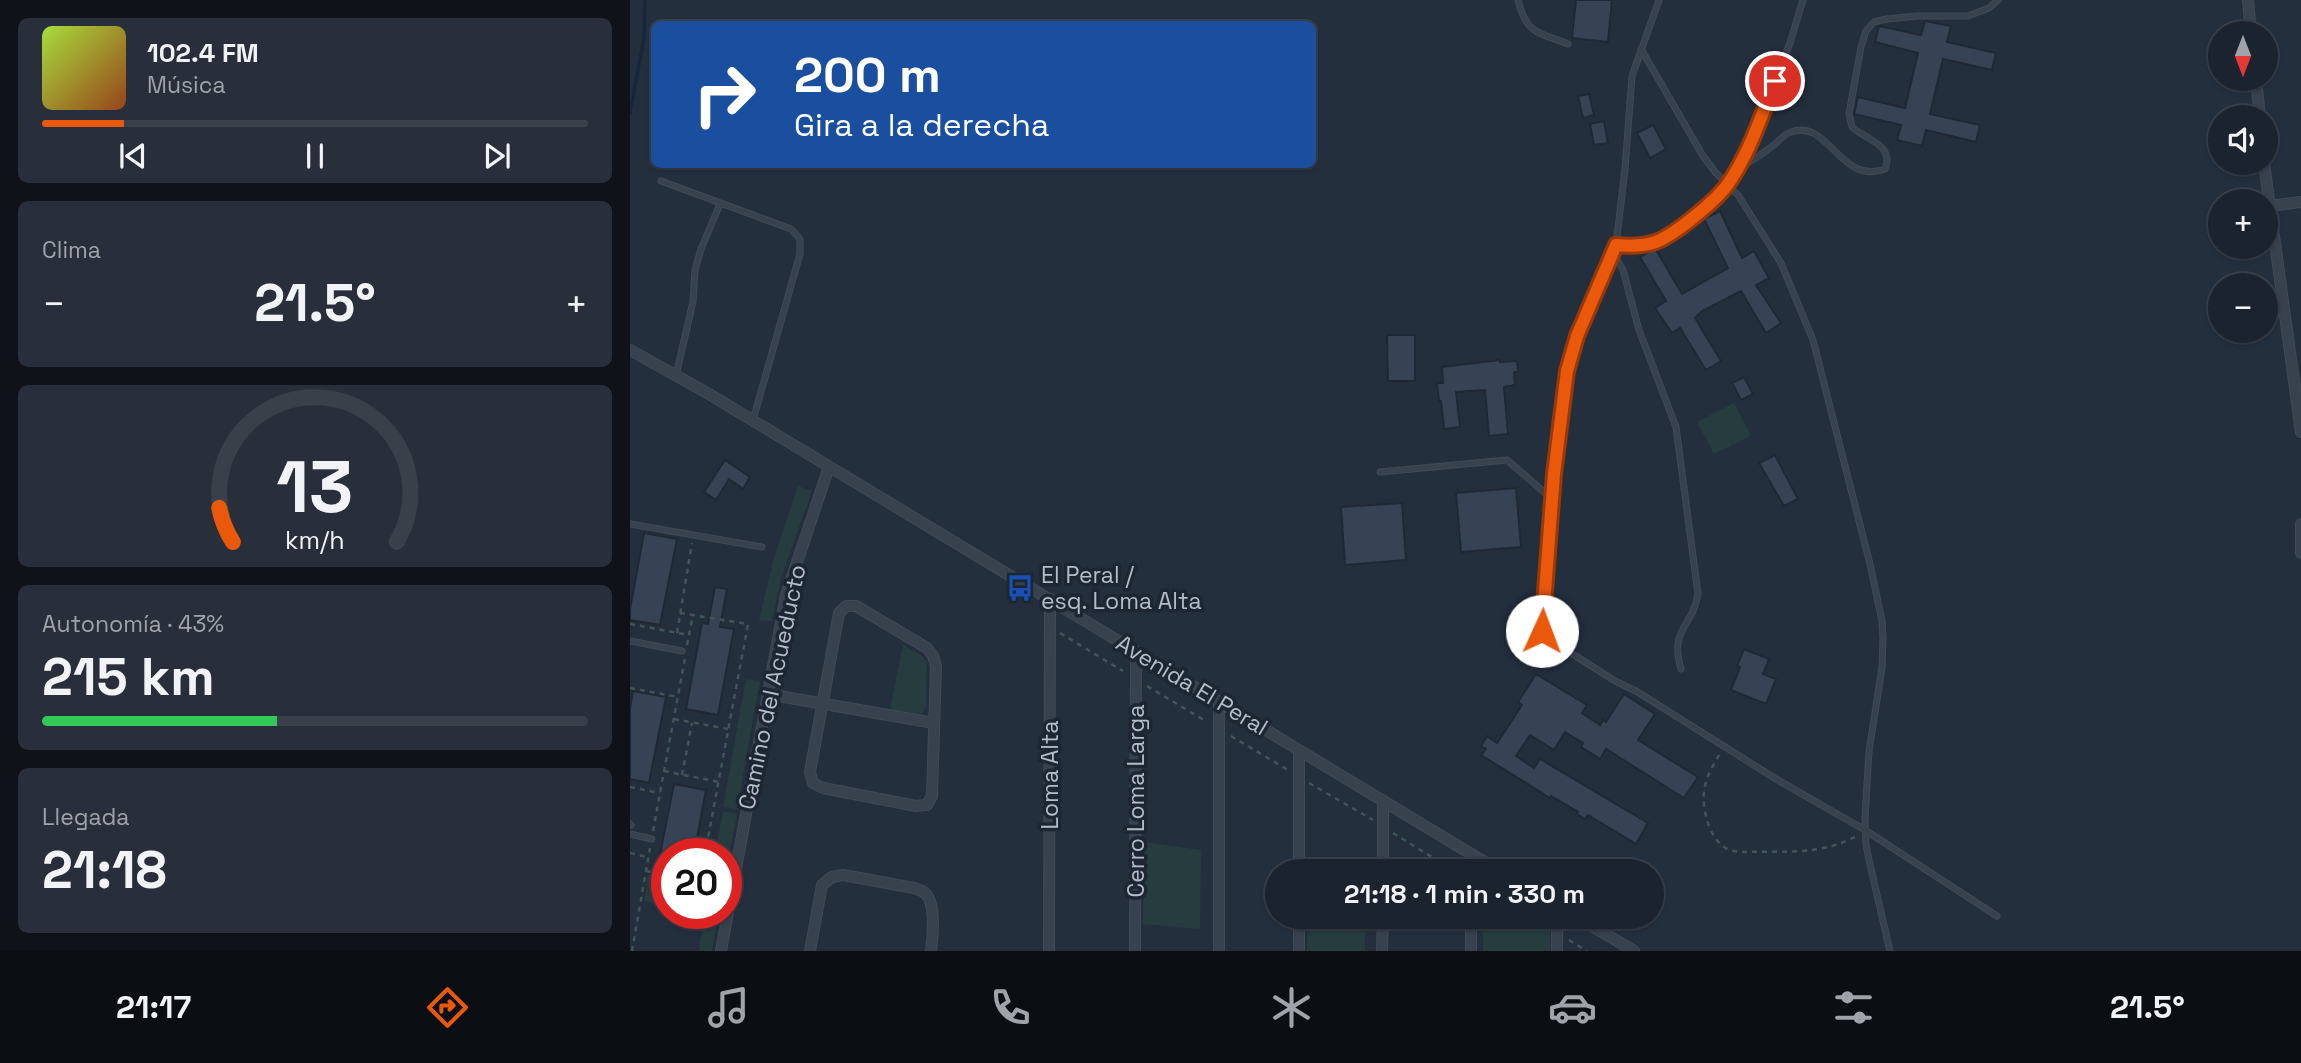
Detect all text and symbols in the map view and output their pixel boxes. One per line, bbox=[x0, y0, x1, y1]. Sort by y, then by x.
north arrow bbox=[2208, 21, 2278, 91]
map controls bbox=[2208, 21, 2278, 343]
text: 102.4 FM bbox=[147, 36, 259, 70]
text: 200 m bbox=[794, 44, 941, 106]
icon: right bbox=[679, 49, 770, 140]
pin bbox=[1745, 51, 1805, 111]
icon: arrive bbox=[1756, 62, 1794, 100]
text: Música bbox=[147, 70, 226, 100]
text: Gira a la derecha bbox=[794, 105, 1049, 145]
button: sound bbox=[2208, 105, 2278, 175]
icon: previous bbox=[114, 137, 152, 175]
icon: pause bbox=[296, 137, 334, 175]
icon: next bbox=[478, 137, 516, 175]
button: + bbox=[2208, 189, 2278, 259]
text: Clima bbox=[42, 235, 101, 265]
text: 21.5° bbox=[254, 270, 376, 336]
button: − bbox=[2208, 273, 2278, 343]
text: − bbox=[42, 280, 66, 328]
text: + bbox=[564, 280, 588, 328]
text: 13 bbox=[276, 440, 354, 533]
text: km/h bbox=[285, 523, 345, 555]
place label: El Peral / esq. Loma Alta bbox=[1041, 560, 1202, 616]
street label: Camino del Acueducto bbox=[731, 562, 813, 812]
bus stop icon: El Peral / esq. Loma Alta bbox=[1005, 573, 1035, 603]
position arrow bbox=[1505, 594, 1579, 668]
text: Autonomía · 43% bbox=[42, 609, 224, 639]
street label: Avenida El Peral bbox=[1111, 628, 1273, 742]
text: 215 km bbox=[42, 644, 215, 710]
street label: Cerro Loma Larga bbox=[1121, 704, 1151, 898]
street label: Loma Alta bbox=[1035, 720, 1065, 830]
text: Llegada bbox=[42, 802, 130, 832]
text: 21:18 bbox=[42, 837, 167, 903]
speed limit sign: 20 bbox=[651, 838, 742, 929]
text: 21:18 · 1 min · 330 m bbox=[1344, 877, 1585, 911]
icon: directions bbox=[423, 983, 472, 1032]
icon: music bbox=[704, 983, 753, 1032]
icon: phone bbox=[986, 983, 1035, 1032]
icon: climate bbox=[1267, 983, 1316, 1032]
icon: car bbox=[1548, 983, 1597, 1032]
icon: filters bbox=[1829, 983, 1878, 1032]
text: 21:17 bbox=[116, 987, 191, 1027]
text: 21.5° bbox=[2110, 987, 2185, 1027]

